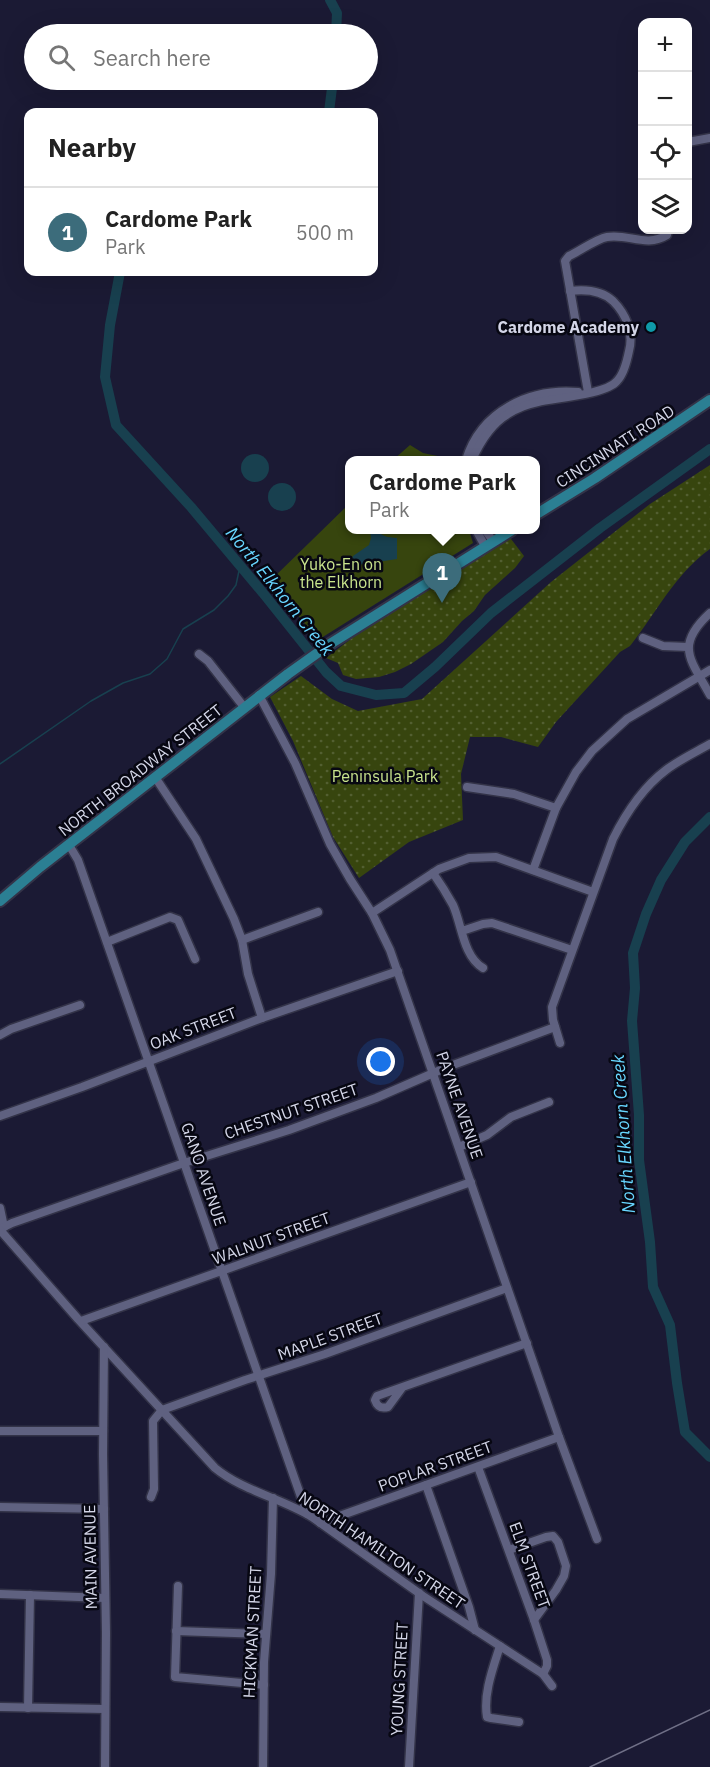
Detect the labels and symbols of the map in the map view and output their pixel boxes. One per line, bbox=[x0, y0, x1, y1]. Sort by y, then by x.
place label: Cardome Academy bbox=[497, 317, 639, 337]
marker: Cardome Academy bbox=[644, 320, 658, 334]
street label: CINCINNATI ROAD bbox=[552, 400, 678, 492]
water label: North Elkhorn Creek bbox=[221, 522, 339, 661]
park label: Yuko-En on the Elkhorn bbox=[300, 554, 382, 592]
pin: 1 bbox=[422, 554, 462, 603]
street label: NORTH BROADWAY STREET bbox=[54, 700, 226, 840]
park label: Peninsula Park bbox=[332, 766, 439, 786]
street label: OAK STREET bbox=[147, 1002, 239, 1054]
your location bbox=[366, 1047, 395, 1076]
street label: PAYNE AVENUE bbox=[432, 1049, 488, 1161]
water label: North Elkhorn Creek bbox=[606, 1053, 640, 1214]
street label: CHESTNUT STREET bbox=[221, 1079, 361, 1143]
street label: GANO AVENUE bbox=[177, 1120, 231, 1228]
street label: WALNUT STREET bbox=[209, 1207, 333, 1269]
street label: MAPLE STREET bbox=[275, 1308, 385, 1364]
street label: POPLAR STREET bbox=[375, 1436, 495, 1496]
street label: NORTH HAMILTON STREET bbox=[295, 1487, 469, 1613]
street label: MAIN AVENUE bbox=[79, 1504, 101, 1610]
street label: ELM STREET bbox=[505, 1519, 555, 1611]
street label: HICKMAN STREET bbox=[239, 1565, 265, 1699]
street label: YOUNG STREET bbox=[386, 1622, 412, 1736]

